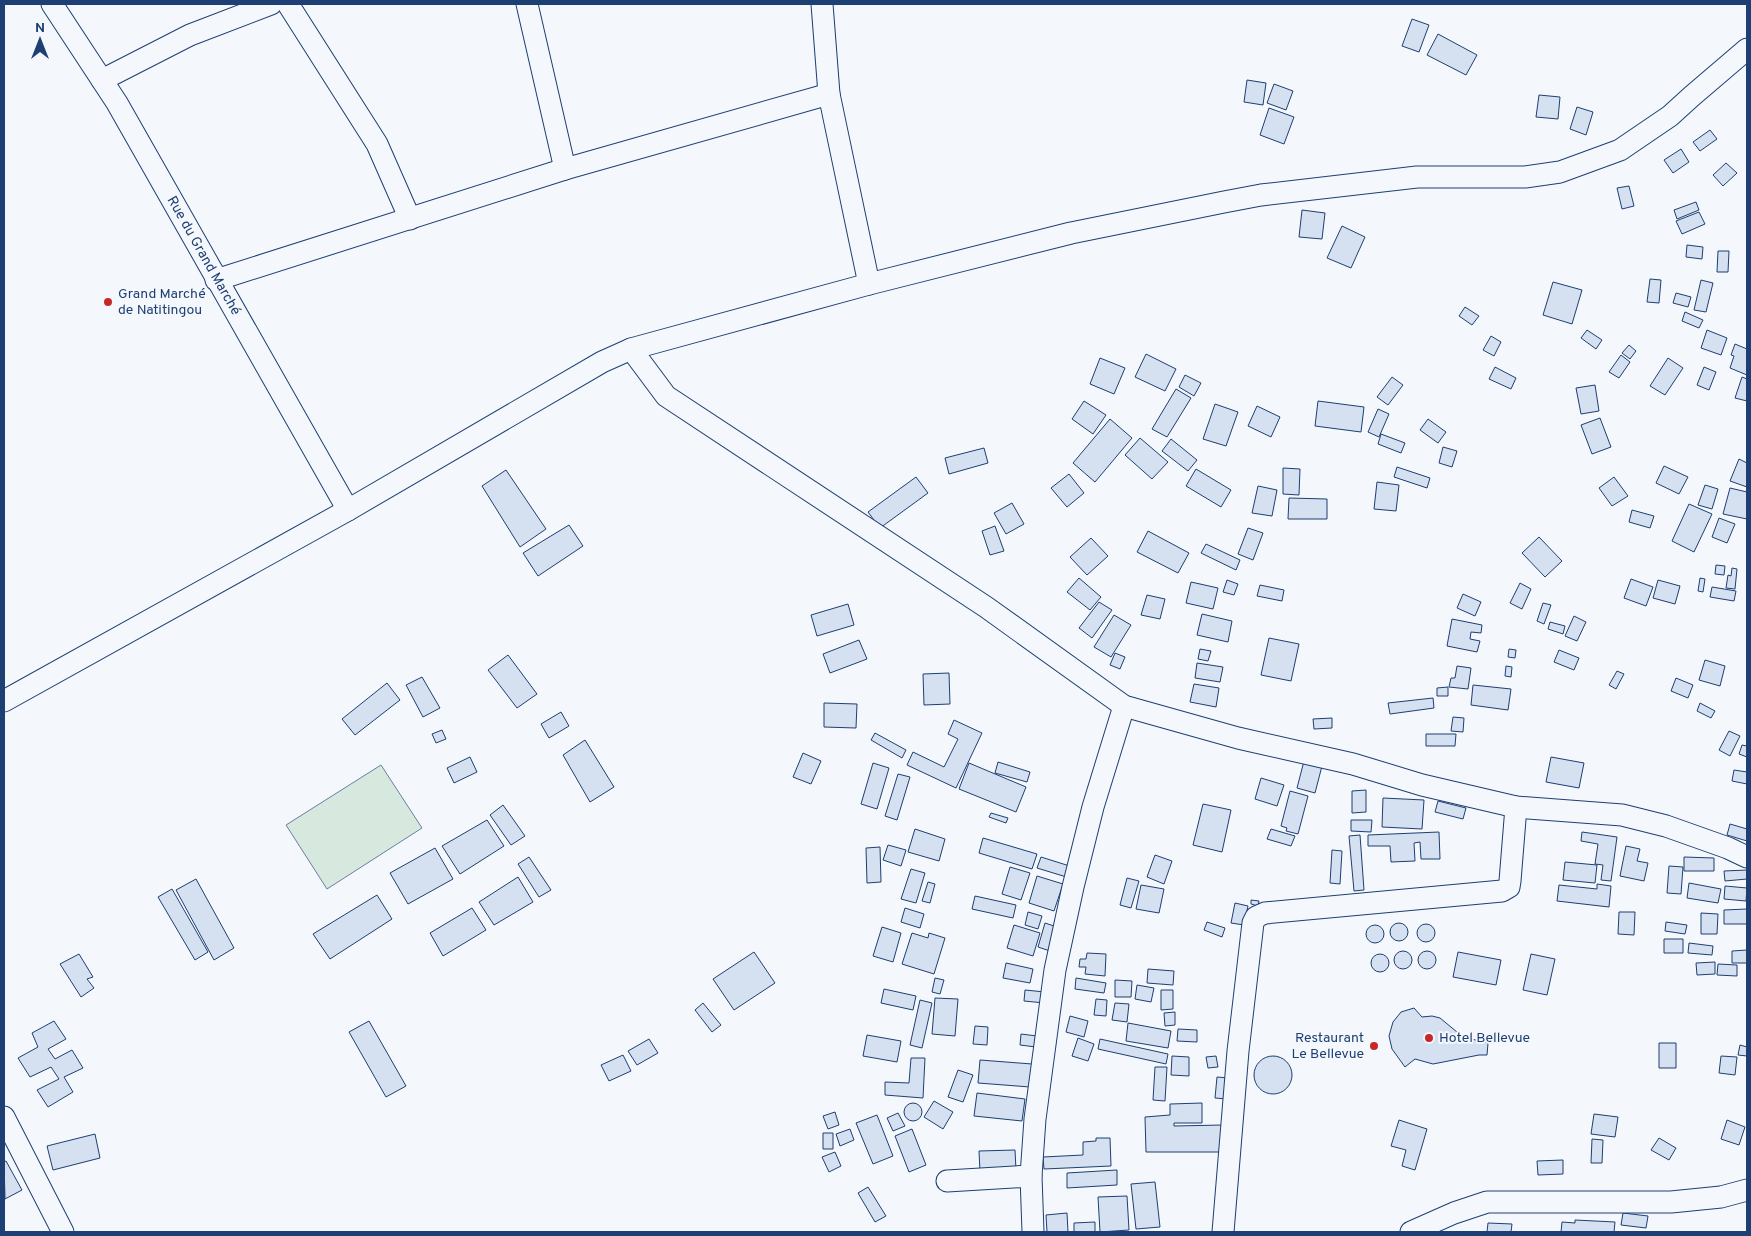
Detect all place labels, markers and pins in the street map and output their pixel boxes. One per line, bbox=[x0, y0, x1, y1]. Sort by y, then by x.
place label: Grand Marché de Natitingou bbox=[118, 286, 206, 319]
marker: Grand Marché de Natitingou bbox=[102, 296, 114, 308]
place label: Restaurant Le Bellevue bbox=[1291, 1030, 1364, 1063]
place label: Hotel Bellevue bbox=[1439, 1030, 1530, 1047]
marker: Hotel Bellevue bbox=[1423, 1032, 1435, 1044]
marker: Restaurant Le Bellevue bbox=[1368, 1040, 1380, 1052]

